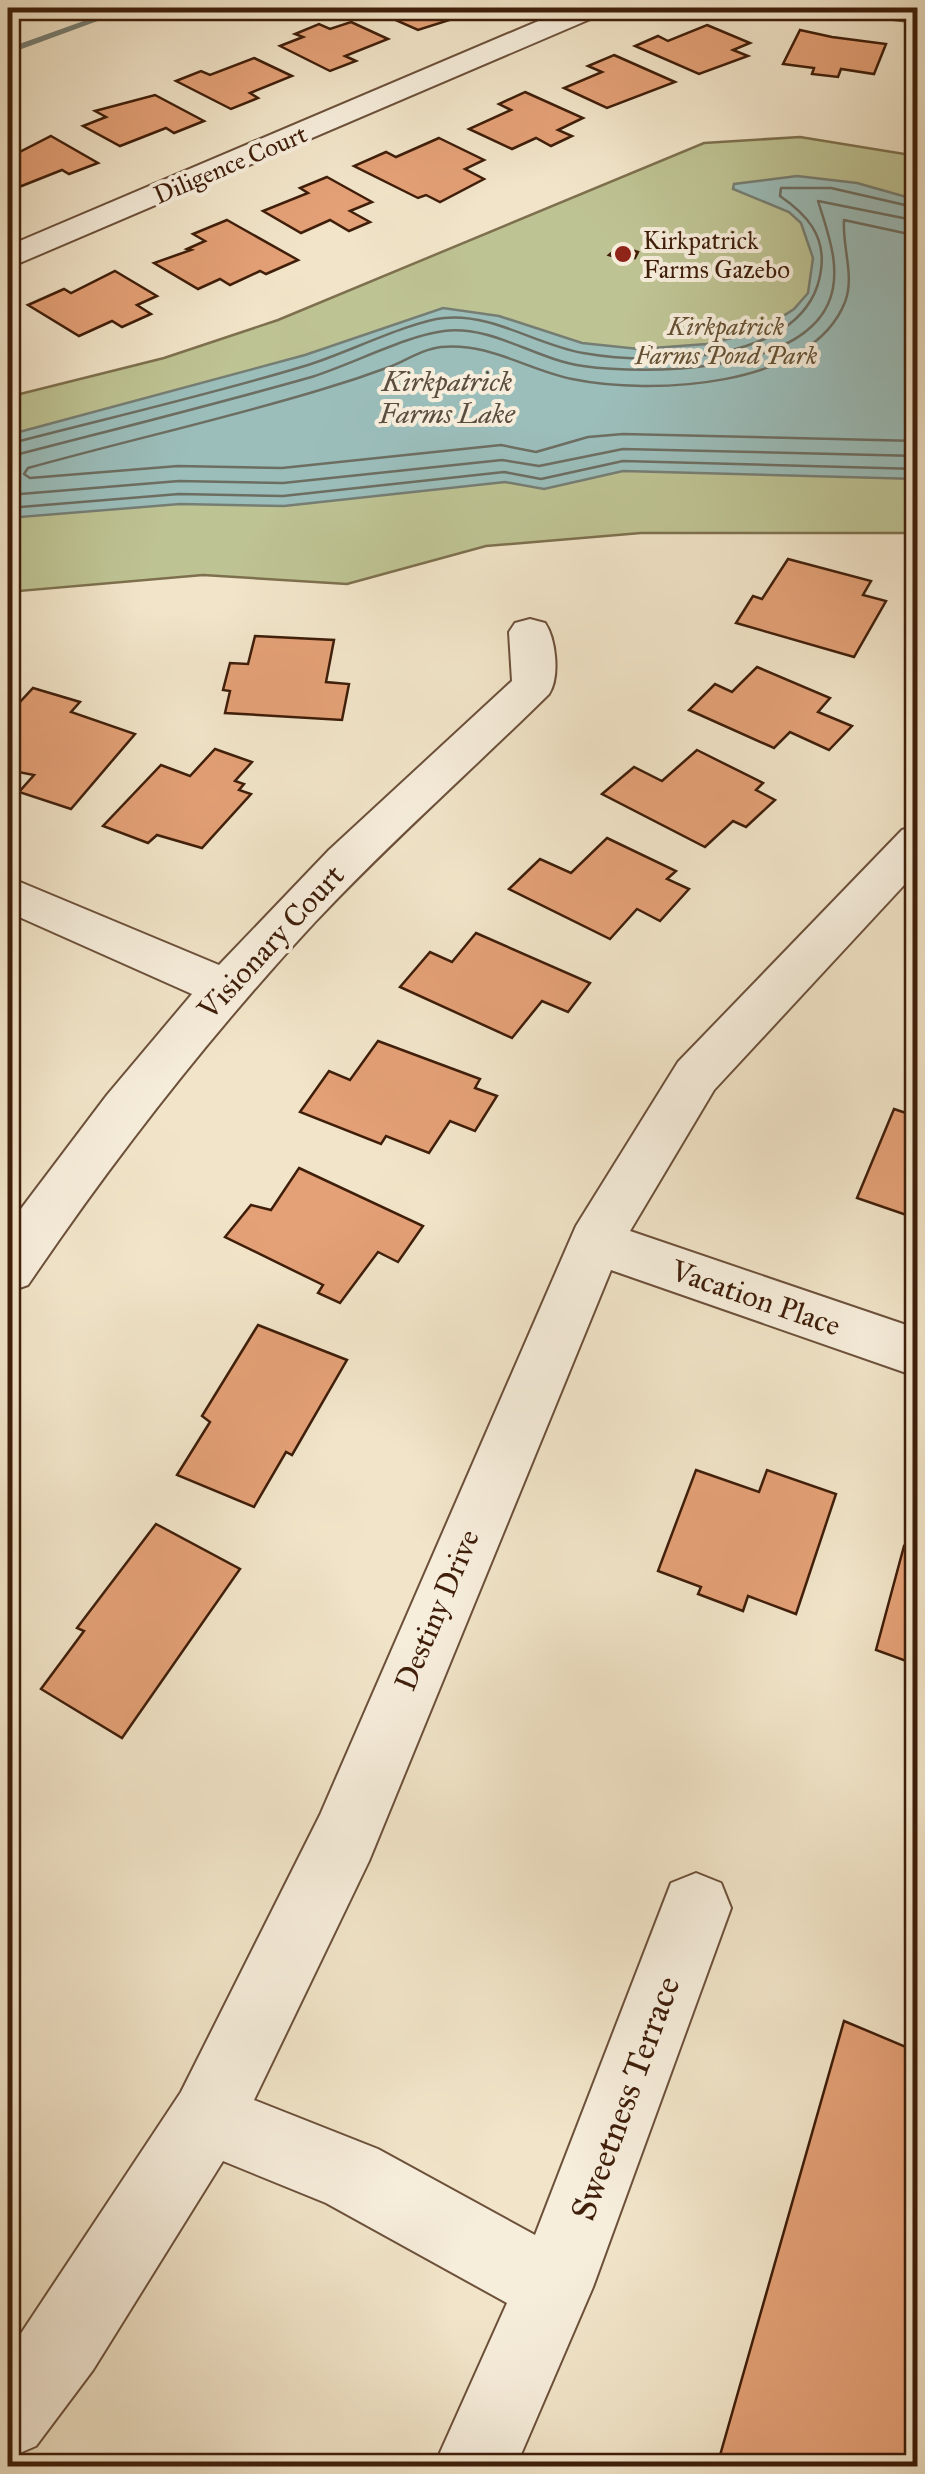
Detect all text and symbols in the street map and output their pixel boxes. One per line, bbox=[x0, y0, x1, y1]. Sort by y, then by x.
street label: Diligence Court bbox=[149, 118, 312, 211]
place label: Kirkpatrick Farms Gazebo bbox=[643, 225, 790, 285]
marker: Kirkpatrick Farms Gazebo bbox=[612, 243, 634, 265]
park label: Kirkpatrick Farms Pond Park bbox=[634, 311, 817, 371]
water label: Kirkpatrick Farms Lake bbox=[378, 364, 516, 431]
street label: Visionary Court bbox=[190, 857, 352, 1027]
street label: Vacation Place bbox=[666, 1252, 845, 1344]
street label: Destiny Drive bbox=[387, 1524, 487, 1696]
street label: Sweetness Terrace bbox=[561, 1970, 690, 2226]

